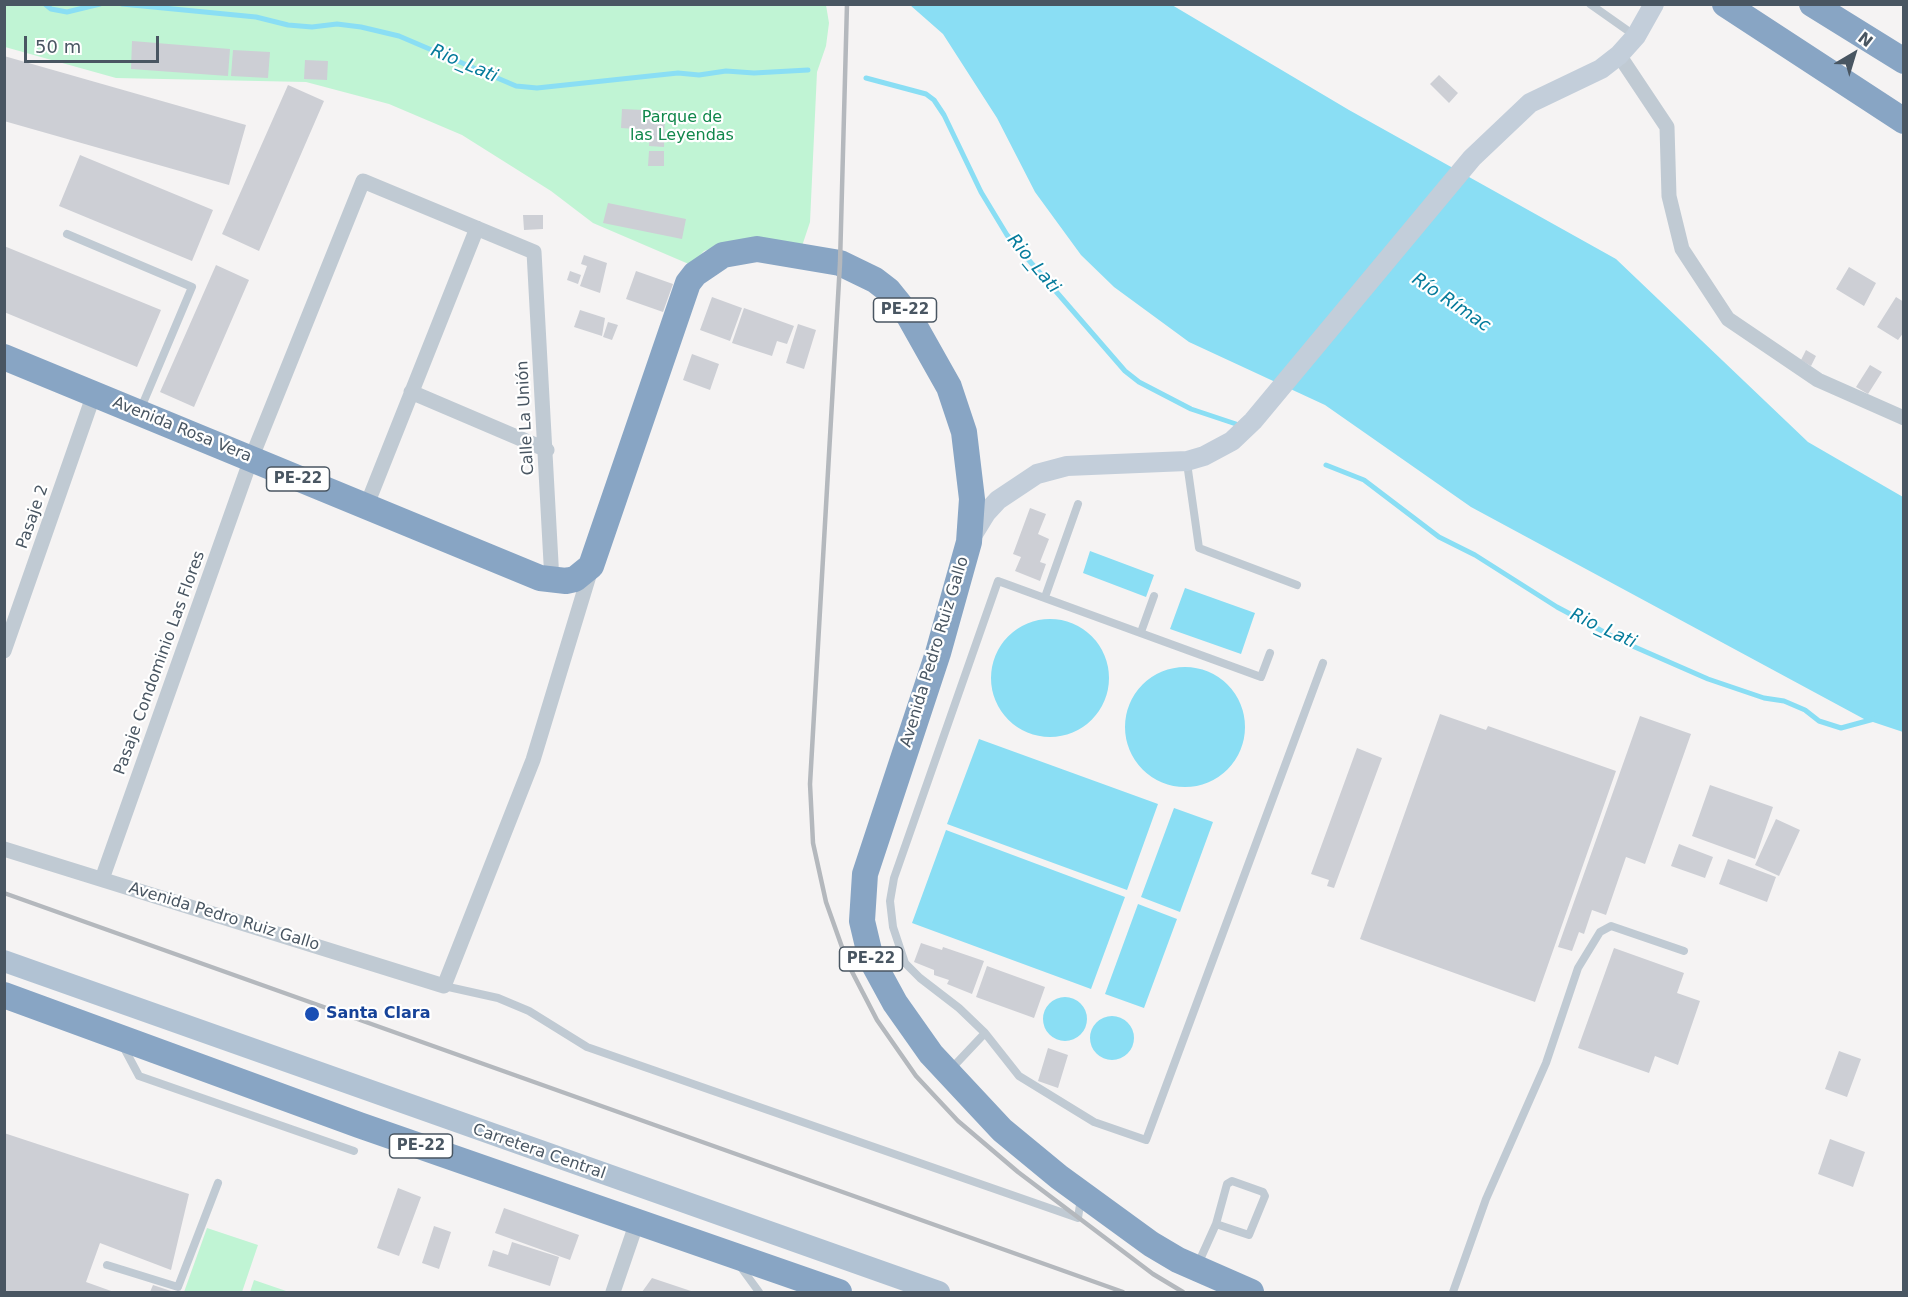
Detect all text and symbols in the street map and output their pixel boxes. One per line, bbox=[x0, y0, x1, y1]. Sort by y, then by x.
scale bar bbox=[27, 24, 162, 62]
north arrow bbox=[1824, 24, 1884, 84]
text: N bbox=[1854, 28, 1877, 51]
text: 50 m bbox=[35, 36, 81, 57]
water label: Rio_Lati bbox=[427, 40, 501, 88]
park label: Parque de las Leyendas bbox=[630, 108, 734, 146]
water label: Rio_Lati bbox=[1002, 230, 1064, 298]
water label: Río Rímac bbox=[1408, 269, 1494, 337]
road number: PE-22 bbox=[874, 298, 936, 322]
street label: Calle La Unión bbox=[513, 360, 539, 476]
street label: Avenida Rosa Vera bbox=[110, 393, 254, 467]
road number: PE-22 bbox=[266, 467, 330, 491]
street label: Pasaje 2 bbox=[13, 482, 53, 552]
street label: Pasaje Condominio Las Flores bbox=[110, 548, 210, 778]
street label: Avenida Pedro Ruiz Gallo bbox=[897, 554, 973, 750]
water label: Rio_Lati bbox=[1566, 604, 1640, 654]
street label: Avenida Pedro Ruiz Gallo bbox=[126, 879, 322, 955]
road number: PE-22 bbox=[840, 947, 902, 971]
place label: Santa Clara bbox=[326, 1004, 430, 1024]
marker: Santa Clara bbox=[303, 1005, 321, 1023]
street label: Carretera Central bbox=[470, 1120, 608, 1184]
road number: PE-22 bbox=[390, 1134, 452, 1158]

